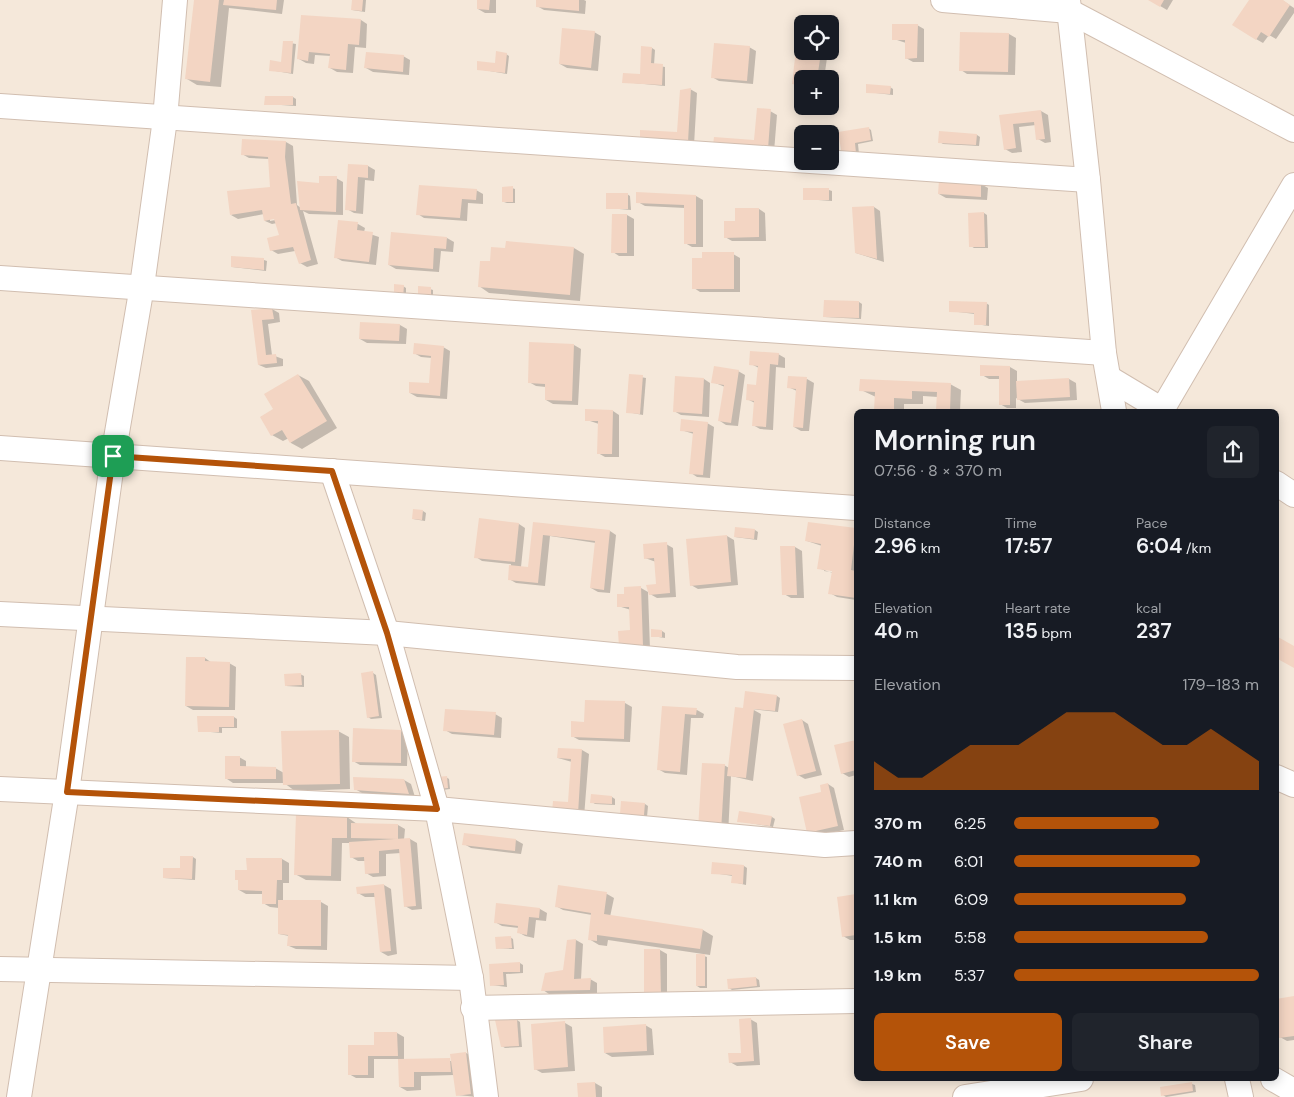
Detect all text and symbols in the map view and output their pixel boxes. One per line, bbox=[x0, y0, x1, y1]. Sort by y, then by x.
map controls bbox=[794, 15, 839, 170]
button: locate bbox=[794, 15, 839, 60]
button: + bbox=[794, 70, 839, 115]
button: − bbox=[794, 125, 839, 170]
text: Morning run bbox=[874, 422, 1036, 459]
button: share bbox=[1207, 426, 1259, 478]
pin bbox=[92, 435, 134, 477]
icon: arrive bbox=[99, 442, 127, 470]
text: 07:56 · 8 × 370 m bbox=[874, 460, 1002, 481]
text: Distance bbox=[874, 514, 931, 532]
text: Time bbox=[1005, 514, 1037, 532]
text: Pace bbox=[1136, 514, 1167, 532]
text: 2.96 bbox=[874, 532, 917, 560]
text: 17:57 bbox=[1005, 532, 1053, 560]
text: 6:04 bbox=[1136, 532, 1182, 560]
text: km bbox=[917, 539, 940, 557]
text: /km bbox=[1182, 539, 1211, 557]
text: Elevation bbox=[874, 599, 932, 617]
text: Heart rate bbox=[1005, 599, 1070, 617]
text: kcal bbox=[1136, 599, 1161, 617]
text: 40 bbox=[874, 617, 902, 645]
text: 135 bbox=[1005, 617, 1038, 645]
text: 237 bbox=[1136, 617, 1172, 645]
text: m bbox=[902, 624, 918, 642]
text: bpm bbox=[1038, 624, 1072, 642]
text: Elevation bbox=[874, 674, 941, 695]
text: 179–183 m bbox=[1182, 674, 1259, 695]
text: 370 m bbox=[874, 813, 922, 834]
text: 6:25 bbox=[954, 813, 986, 834]
text: 740 m bbox=[874, 851, 922, 872]
text: 6:01 bbox=[954, 851, 983, 872]
text: 1.1 km bbox=[874, 889, 917, 910]
text: 6:09 bbox=[954, 889, 988, 910]
text: 1.5 km bbox=[874, 927, 922, 948]
text: 5:58 bbox=[954, 927, 986, 948]
text: 1.9 km bbox=[874, 965, 922, 986]
text: 5:37 bbox=[954, 965, 985, 986]
button: Save bbox=[874, 1013, 1062, 1071]
button: Share bbox=[1072, 1013, 1259, 1071]

